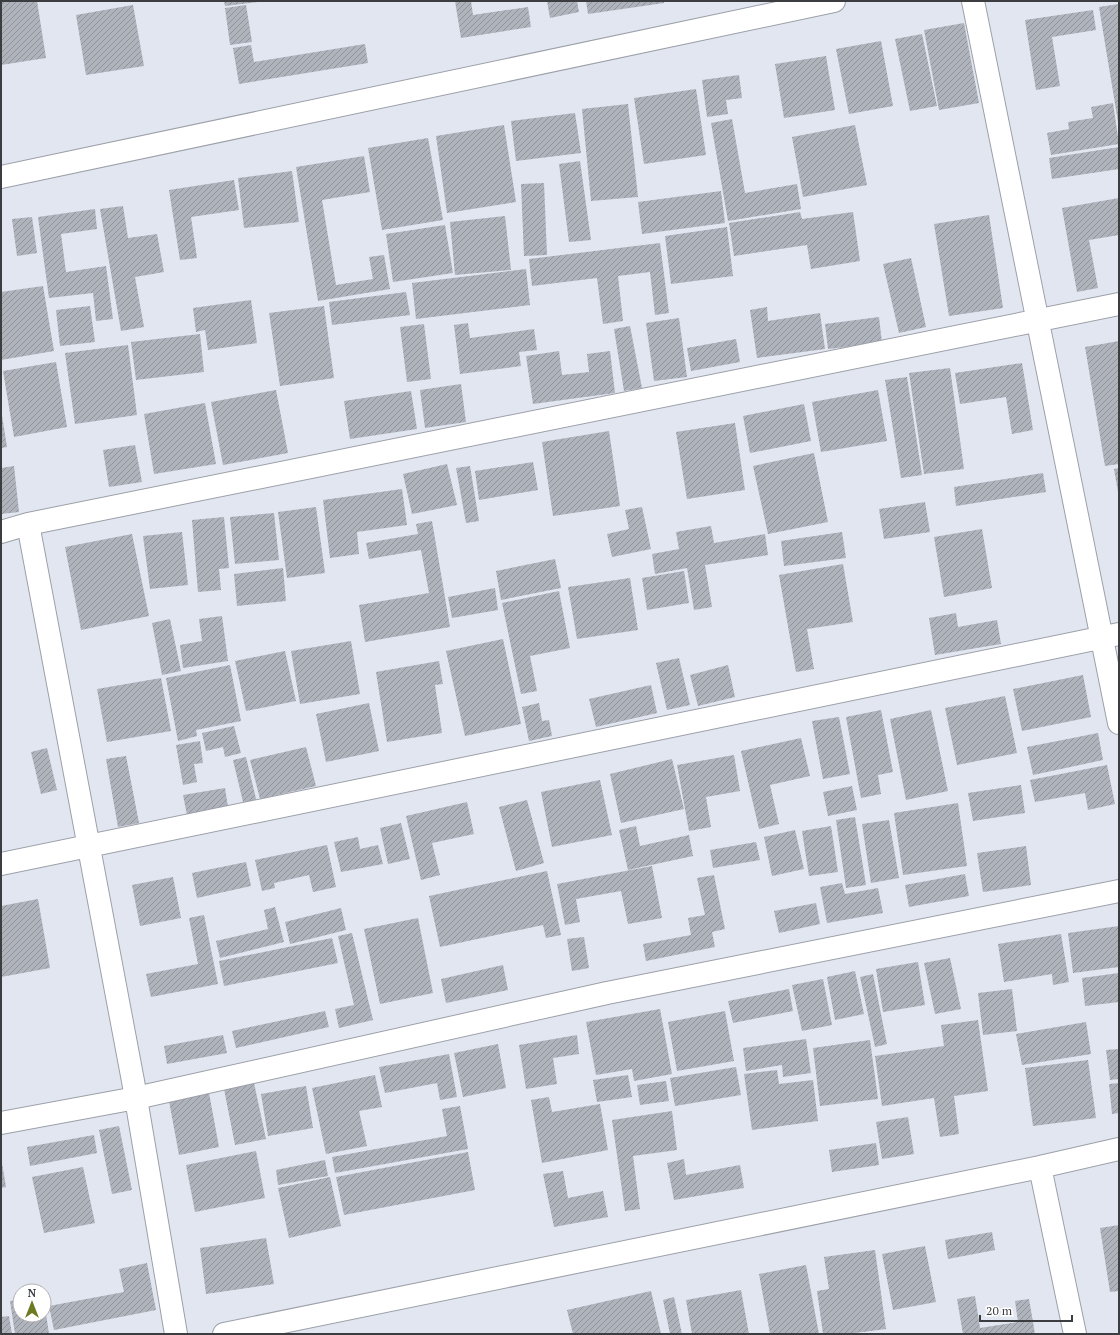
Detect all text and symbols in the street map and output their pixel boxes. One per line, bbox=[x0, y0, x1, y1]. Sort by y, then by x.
north arrow bbox=[12, 1283, 52, 1323]
text: N bbox=[28, 1286, 37, 1300]
scale bar bbox=[980, 1297, 1072, 1323]
text: 20 m bbox=[986, 1303, 1013, 1318]

